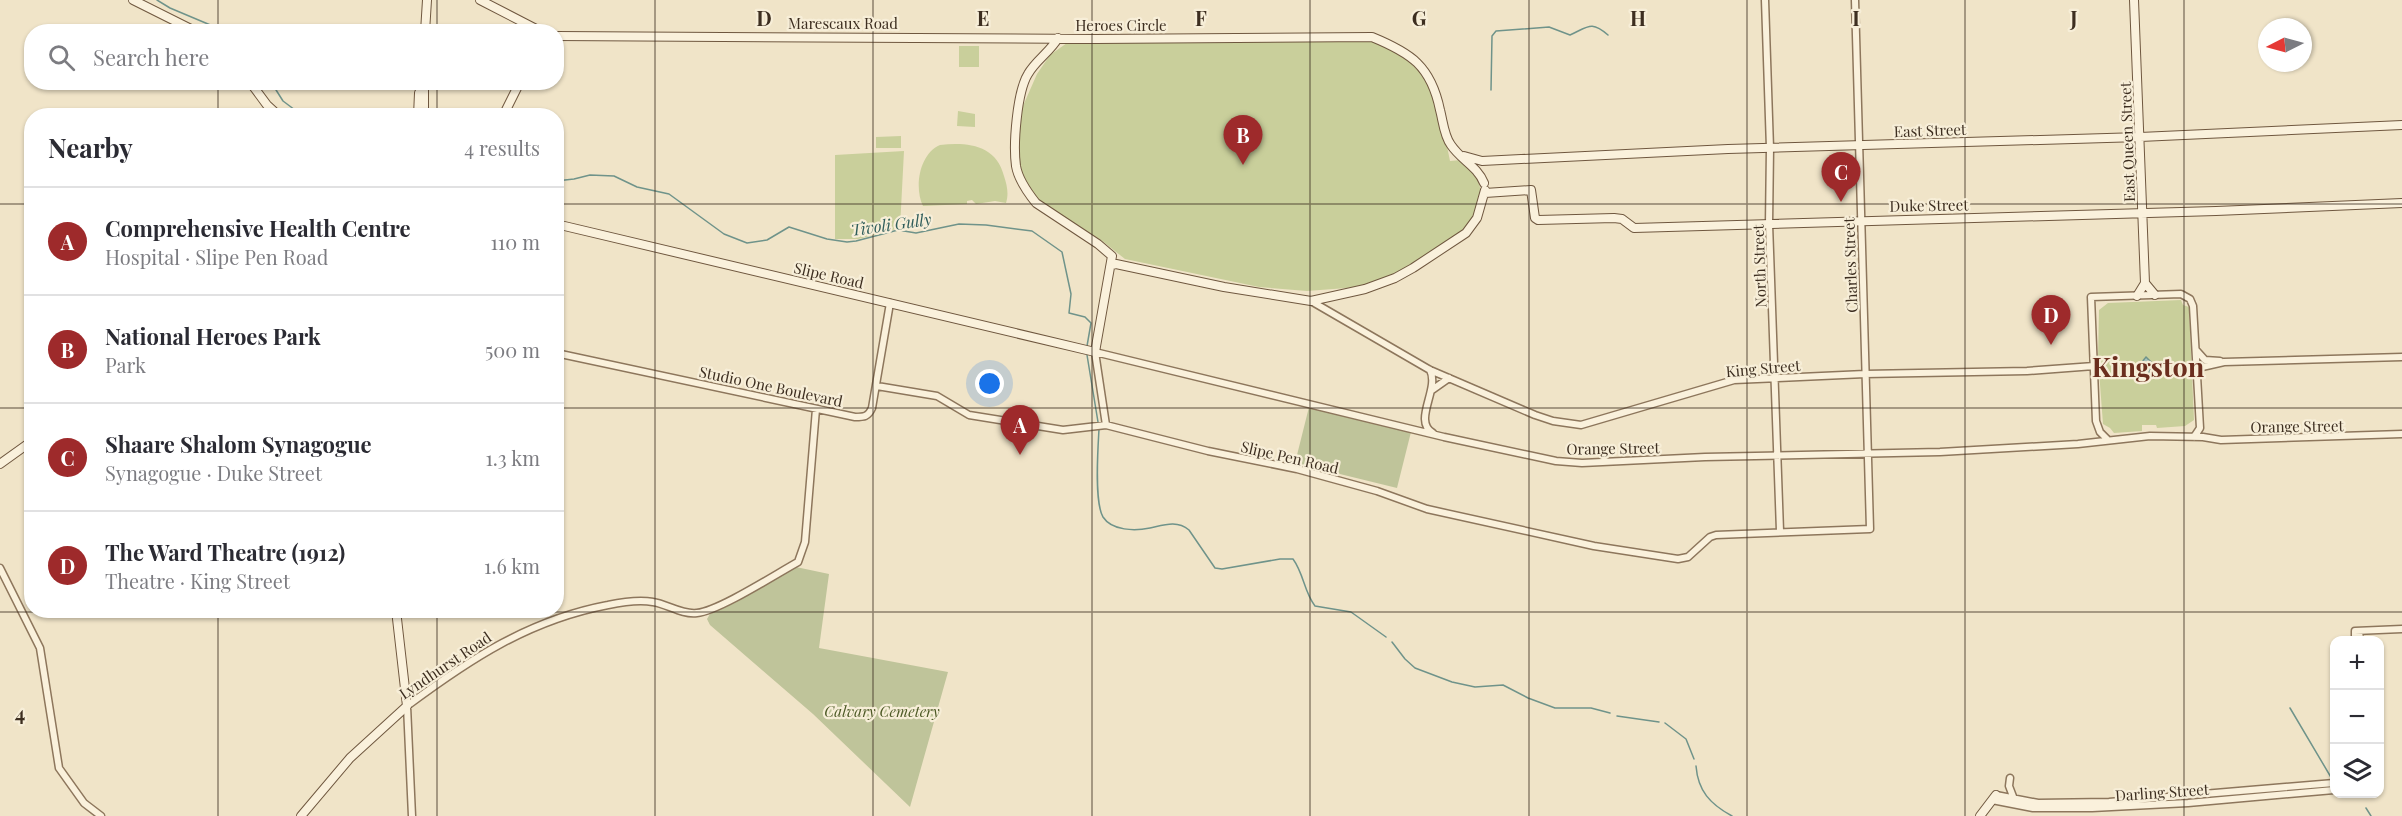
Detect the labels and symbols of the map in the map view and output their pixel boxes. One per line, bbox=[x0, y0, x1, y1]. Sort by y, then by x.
text: D bbox=[756, 4, 772, 31]
text: E bbox=[977, 4, 989, 31]
text: F bbox=[1195, 4, 1207, 31]
text: G bbox=[1412, 4, 1427, 31]
text: H bbox=[1630, 4, 1646, 31]
text: I bbox=[1852, 4, 1860, 31]
text: J bbox=[2069, 4, 2078, 31]
street label: Marescaux Road bbox=[788, 13, 898, 33]
street label: Heroes Circle bbox=[1075, 15, 1167, 35]
north arrow bbox=[2258, 18, 2312, 72]
street label: East Queen Street bbox=[2115, 81, 2139, 202]
pin: B bbox=[1224, 116, 1262, 165]
street label: East Street bbox=[1893, 119, 1967, 141]
pin: C bbox=[1822, 152, 1860, 202]
street label: Duke Street bbox=[1889, 194, 1969, 216]
water label: Tivoli Gully bbox=[849, 208, 933, 240]
street label: Charles Street bbox=[1838, 216, 1862, 313]
street label: North Street bbox=[1748, 223, 1770, 308]
street label: Slipe Road bbox=[792, 257, 866, 293]
pin: D bbox=[2032, 296, 2070, 345]
district label: Kingston bbox=[2092, 348, 2205, 384]
street label: King Street bbox=[1725, 355, 1802, 381]
street label: Studio One Boulevard bbox=[697, 361, 845, 411]
your location bbox=[975, 369, 1004, 398]
pin: A bbox=[1000, 406, 1040, 455]
street label: Orange Street bbox=[2250, 415, 2345, 437]
street label: Slipe Pen Road bbox=[1239, 436, 1341, 478]
street label: Orange Street bbox=[1566, 437, 1661, 459]
street label: Lyndhurst Road bbox=[395, 627, 495, 703]
text: 4 bbox=[15, 699, 25, 726]
park label: Calvary Cemetery bbox=[824, 701, 940, 721]
street label: Darling Street bbox=[2114, 779, 2210, 805]

